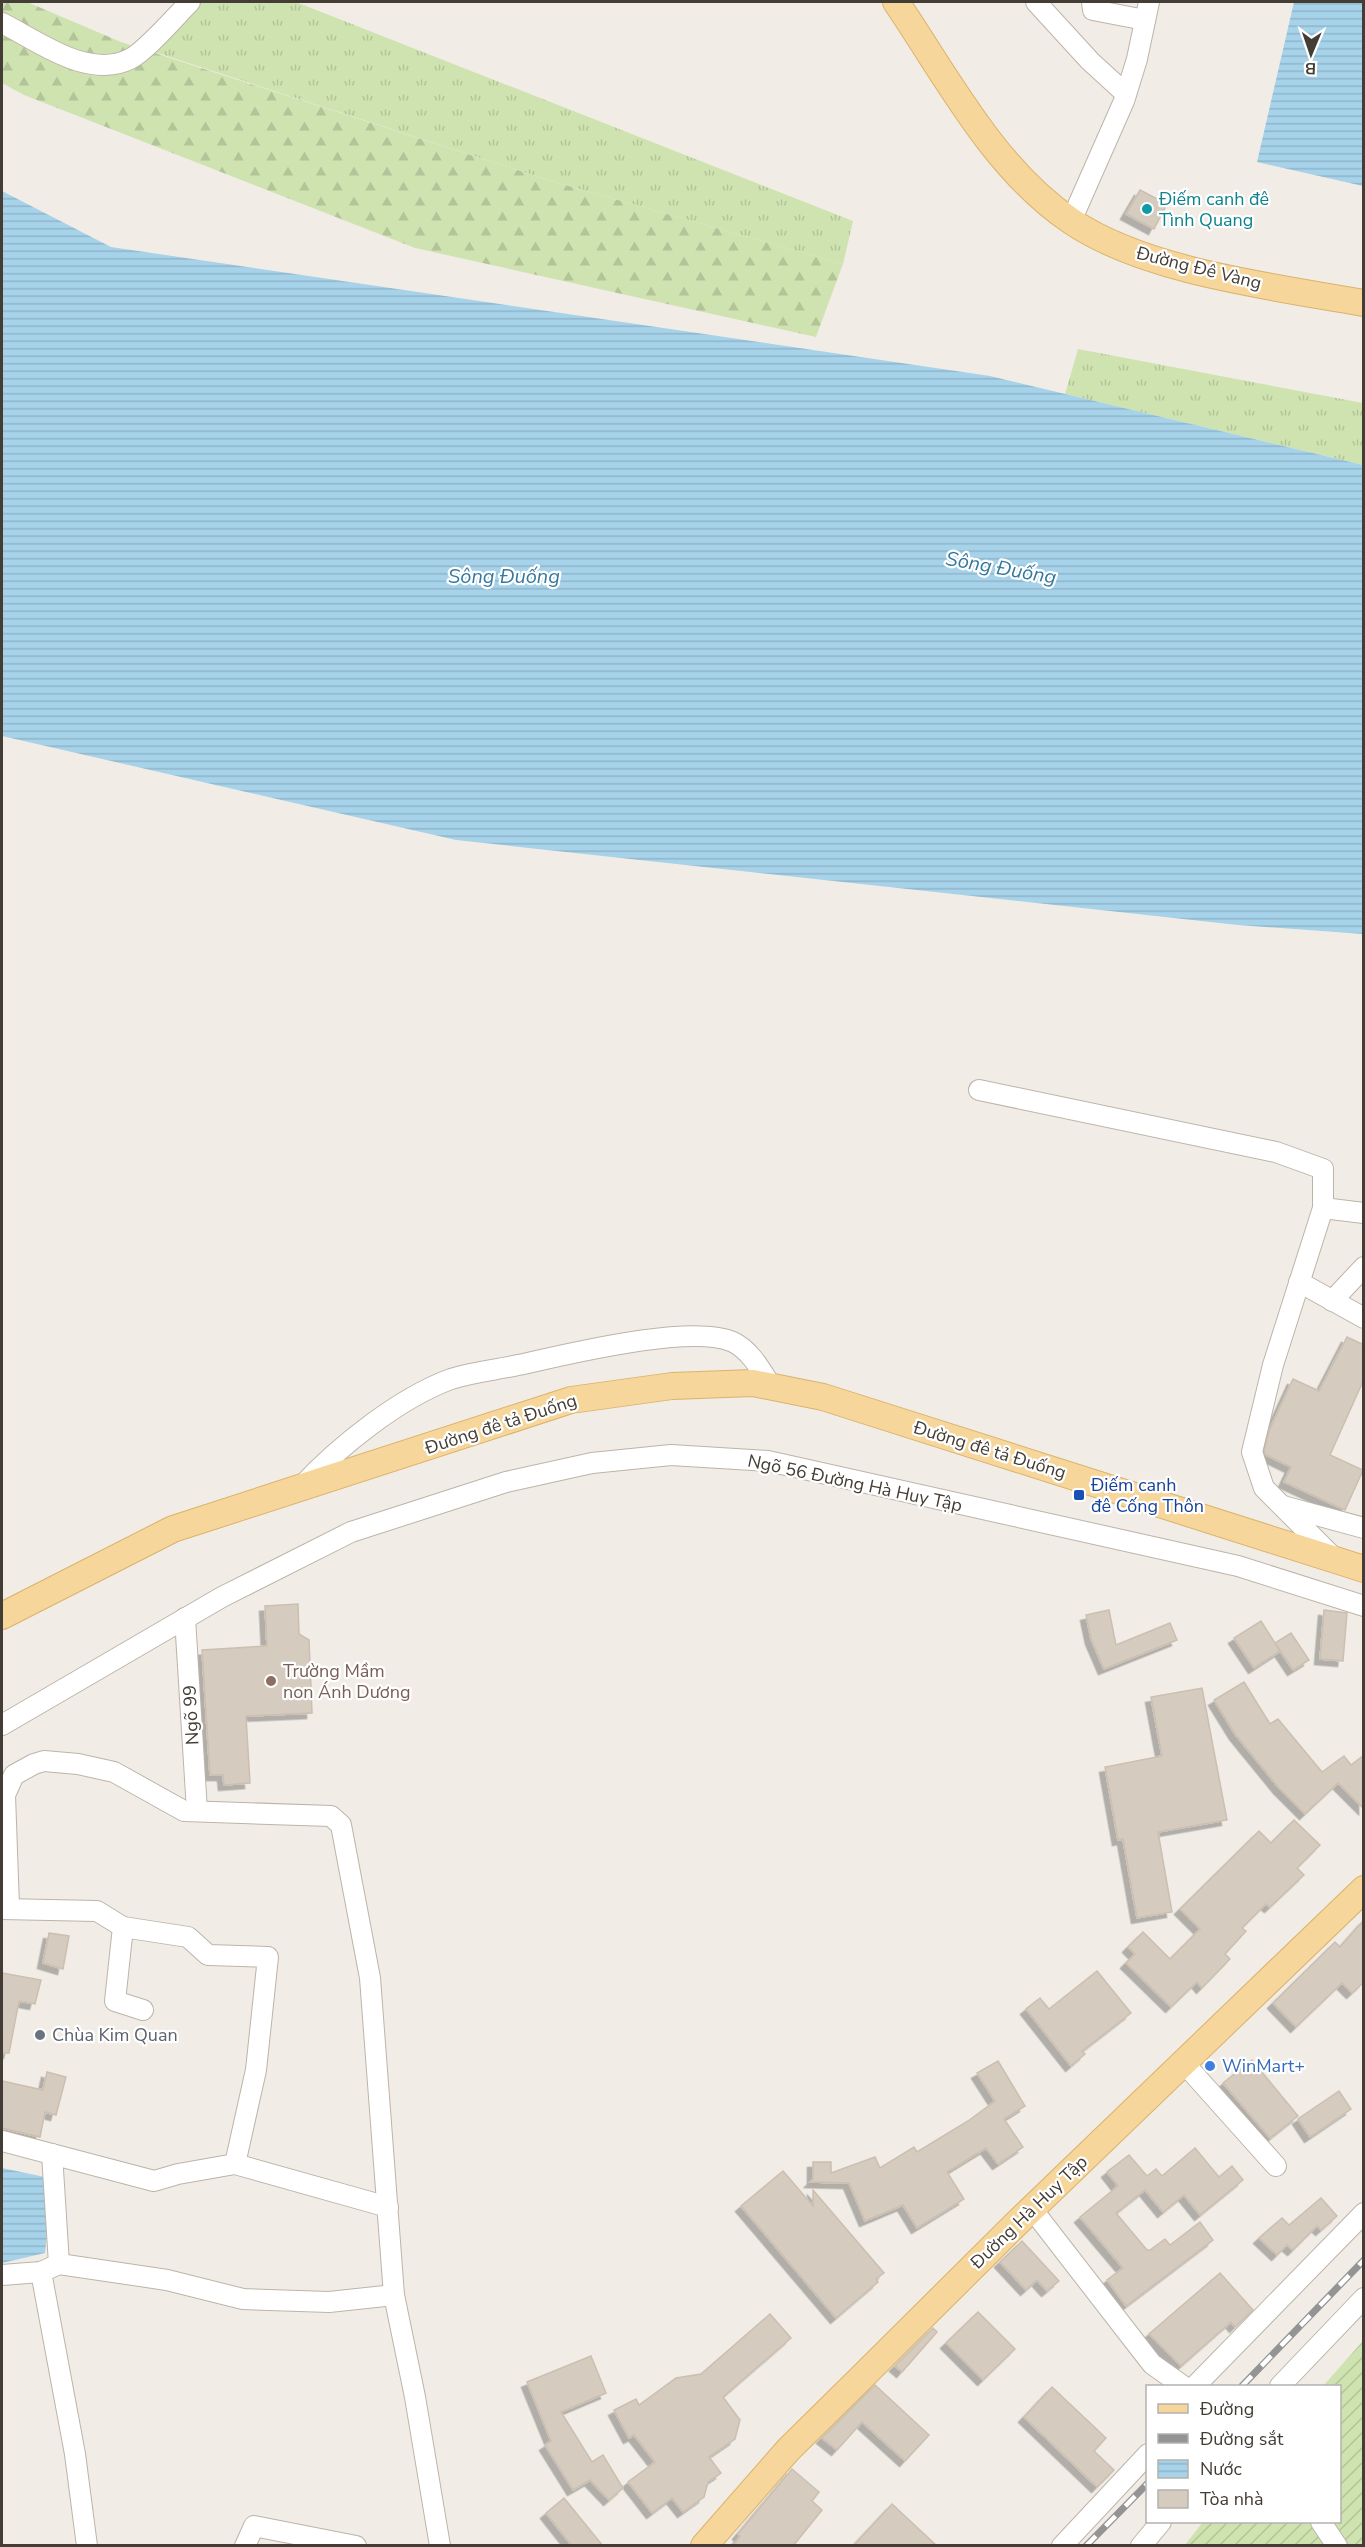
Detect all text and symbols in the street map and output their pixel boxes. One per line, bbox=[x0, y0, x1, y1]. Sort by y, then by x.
north arrow bbox=[1281, 24, 1341, 84]
text: B bbox=[1305, 57, 1316, 79]
place label: Điếm canh đê Tình Quang bbox=[1158, 187, 1269, 232]
marker: Điếm canh đê Tình Quang bbox=[1140, 202, 1154, 216]
street label: Đường Đê Vàng bbox=[1133, 241, 1264, 295]
water label: Sông Đuống bbox=[944, 545, 1058, 591]
water label: Sông Đuống bbox=[448, 563, 560, 590]
street label: Đường đê tả Đuống bbox=[421, 1388, 580, 1460]
street label: Đường đê tả Đuống bbox=[910, 1415, 1069, 1485]
street label: Ngõ 56 Đường Hà Huy Tập bbox=[746, 1449, 964, 1517]
place label: Điếm canh đê Cống Thôn bbox=[1090, 1473, 1204, 1518]
marker: Điếm canh đê Cống Thôn bbox=[1072, 1488, 1086, 1502]
place label: Trường Mầm non Ánh Dương bbox=[283, 1659, 411, 1704]
marker: Trường Mầm non Ánh Dương bbox=[264, 1674, 278, 1688]
street label: Ngõ 99 bbox=[177, 1684, 205, 1746]
place label: Chùa Kim Quan bbox=[52, 2023, 178, 2047]
marker: Chùa Kim Quan bbox=[33, 2028, 47, 2042]
place label: WinMart+ bbox=[1222, 2054, 1305, 2078]
marker: WinMart+ bbox=[1203, 2059, 1217, 2073]
street label: Đường Hà Huy Tập bbox=[965, 2150, 1093, 2275]
legend bbox=[1146, 2385, 1341, 2523]
text: Đường bbox=[1199, 2397, 1254, 2421]
text: Đường sắt bbox=[1199, 2427, 1284, 2451]
text: Nước bbox=[1200, 2457, 1242, 2481]
text: Tòa nhà bbox=[1200, 2487, 1264, 2511]

